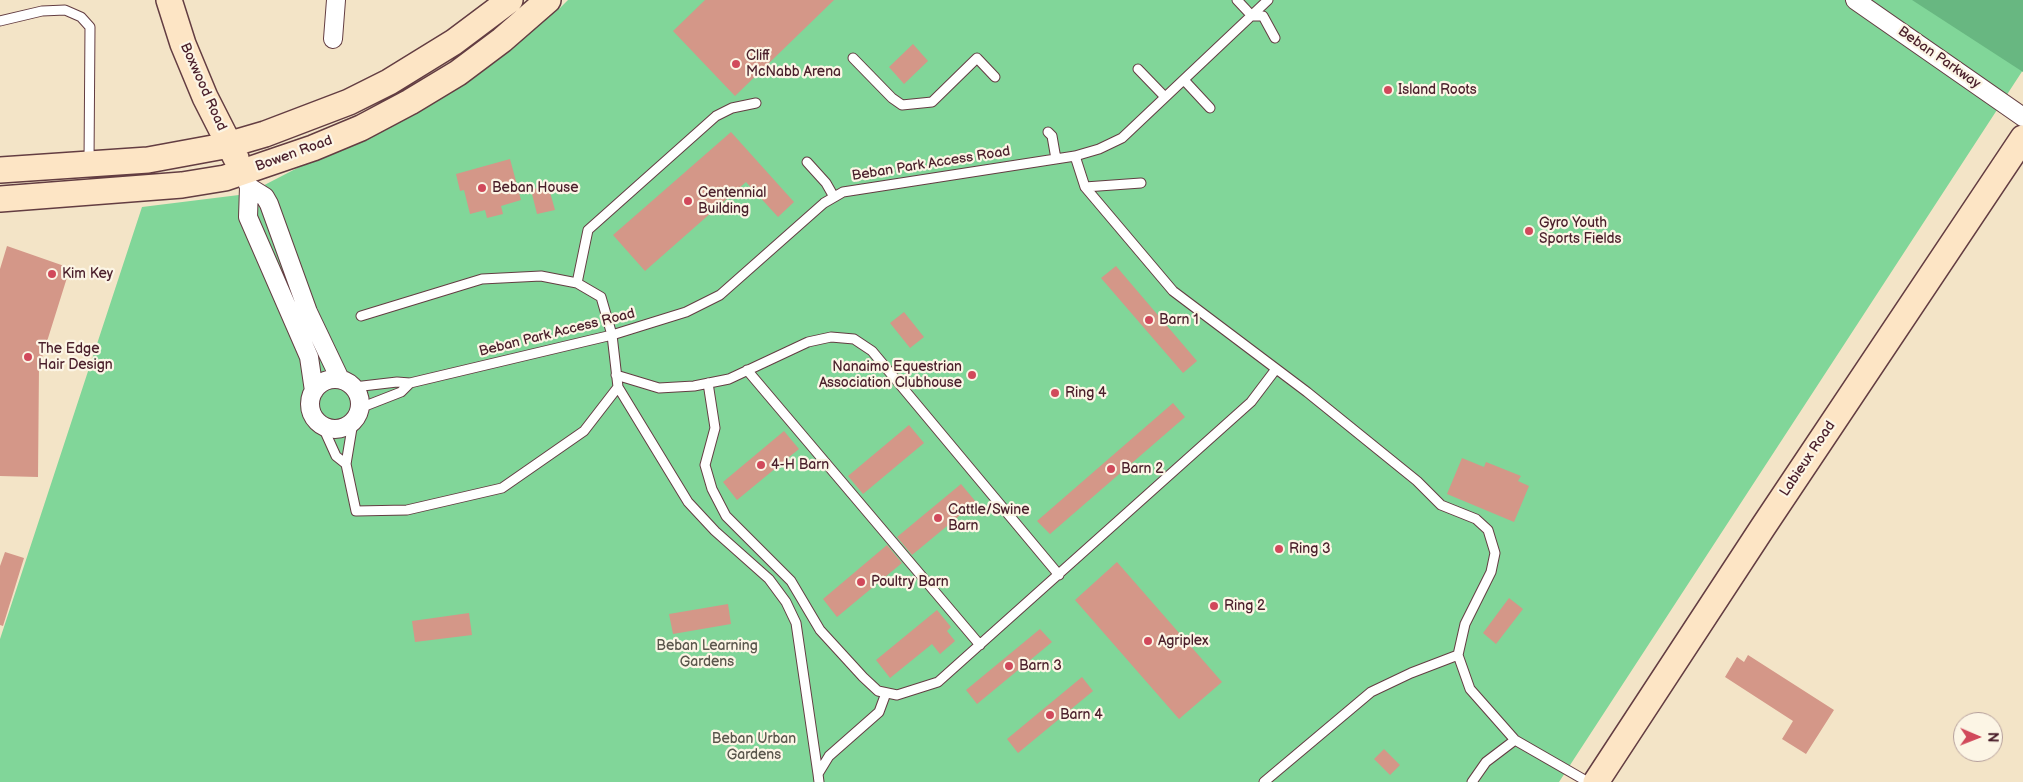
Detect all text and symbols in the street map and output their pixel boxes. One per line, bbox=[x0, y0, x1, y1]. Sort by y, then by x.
street label: Beban Parkway bbox=[1894, 23, 1984, 93]
street label: Boxwood Road bbox=[176, 40, 230, 134]
place label: Cliff McNabb Arena bbox=[746, 48, 841, 80]
marker: Cliff McNabb Arena bbox=[730, 58, 742, 70]
place label: Island Roots bbox=[1398, 82, 1477, 98]
marker: Island Roots bbox=[1382, 84, 1394, 96]
street label: Bowen Road bbox=[253, 132, 335, 176]
street label: Beban Park Access Road bbox=[851, 143, 1011, 185]
place label: Beban House bbox=[492, 180, 578, 196]
marker: Beban House bbox=[476, 182, 488, 194]
place label: Centennial Building bbox=[698, 185, 766, 218]
marker: Centennial Building bbox=[682, 195, 694, 207]
place label: Gyro Youth Sports Fields bbox=[1539, 215, 1622, 248]
marker: Gyro Youth Sports Fields bbox=[1523, 225, 1535, 237]
place label: Kim Key bbox=[62, 266, 113, 282]
marker: Kim Key bbox=[46, 268, 58, 280]
street label: Beban Park Access Road bbox=[477, 305, 637, 361]
place label: Barn 1 bbox=[1159, 312, 1199, 328]
marker: Barn 1 bbox=[1143, 314, 1155, 326]
place label: The Edge Hair Design bbox=[38, 341, 113, 374]
marker: The Edge Hair Design bbox=[22, 351, 34, 363]
place label: Nanaimo Equestrian Association Clubhouse bbox=[819, 359, 962, 392]
marker: Nanaimo Equestrian Association Clubhouse bbox=[966, 369, 978, 381]
place label: Ring 4 bbox=[1065, 385, 1107, 401]
marker: Ring 4 bbox=[1049, 387, 1061, 399]
street label: Labieux Road bbox=[1777, 418, 1839, 500]
place label: 4-H Barn bbox=[771, 457, 829, 473]
marker: 4-H Barn bbox=[755, 459, 767, 471]
place label: Barn 2 bbox=[1121, 461, 1164, 477]
marker: Barn 2 bbox=[1105, 463, 1117, 475]
place label: Cattle/Swine Barn bbox=[948, 502, 1029, 534]
marker: Cattle/Swine Barn bbox=[932, 512, 944, 524]
place label: Ring 3 bbox=[1289, 541, 1331, 557]
marker: Ring 3 bbox=[1273, 543, 1285, 555]
place label: Poultry Barn bbox=[871, 574, 949, 590]
marker: Poultry Barn bbox=[855, 576, 867, 588]
place label: Ring 2 bbox=[1224, 598, 1265, 614]
marker: Ring 2 bbox=[1208, 600, 1220, 612]
place label: Agriplex bbox=[1158, 633, 1208, 649]
marker: Agriplex bbox=[1142, 635, 1154, 647]
park label: Beban Learning Gardens bbox=[656, 638, 758, 670]
place label: Barn 3 bbox=[1019, 658, 1062, 674]
marker: Barn 3 bbox=[1003, 660, 1015, 672]
place label: Barn 4 bbox=[1060, 707, 1103, 723]
marker: Barn 4 bbox=[1044, 709, 1056, 721]
north arrow bbox=[1953, 712, 2003, 762]
park label: Beban Urban Gardens bbox=[712, 731, 796, 764]
text: N bbox=[1984, 732, 2001, 743]

